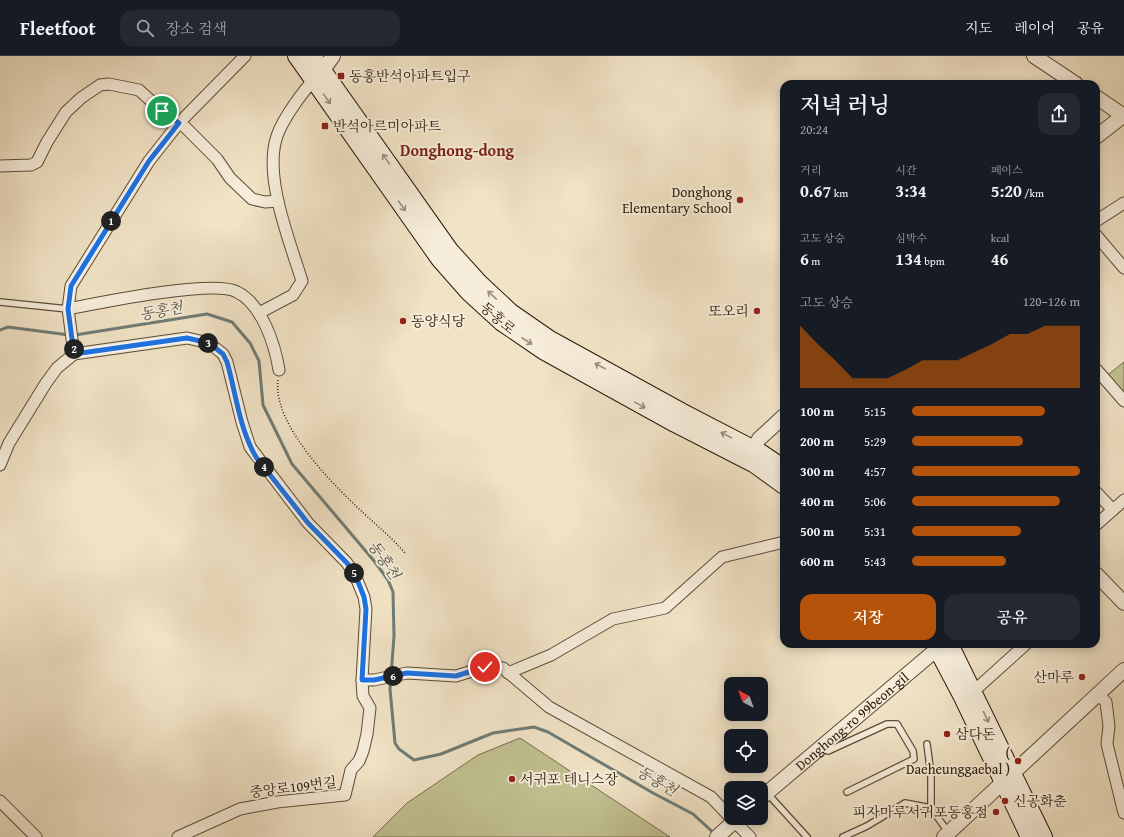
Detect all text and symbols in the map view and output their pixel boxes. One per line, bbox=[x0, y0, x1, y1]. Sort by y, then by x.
search box bbox=[120, 10, 400, 46]
text: Fleetfoot bbox=[20, 14, 96, 42]
icon: search bbox=[134, 17, 156, 39]
text: 장소 검색 bbox=[166, 18, 227, 39]
text: 지도 bbox=[965, 18, 992, 38]
text: 레이어 bbox=[1014, 18, 1055, 38]
text: 공유 bbox=[1077, 18, 1104, 38]
place label: 동홍반석아파트입구 bbox=[349, 66, 471, 86]
marker: 동홍반석아파트입구 bbox=[336, 71, 346, 81]
text: 저녁 러닝 bbox=[800, 89, 890, 121]
button: share bbox=[1038, 93, 1080, 135]
pin bbox=[145, 94, 179, 128]
one-way arrow bbox=[322, 94, 331, 105]
icon: arrive bbox=[151, 100, 173, 122]
place label: 반석아르미아파트 bbox=[333, 116, 442, 136]
text: 20:24 bbox=[800, 120, 828, 139]
marker: 반석아르미아파트 bbox=[320, 121, 330, 131]
district label: Donghong-dong bbox=[400, 138, 515, 162]
one-way arrow bbox=[382, 154, 390, 165]
text: 거리 bbox=[800, 162, 821, 178]
text: 시간 bbox=[895, 162, 917, 178]
text: 페이스 bbox=[991, 162, 1023, 178]
text: 0.67 bbox=[800, 178, 831, 203]
text: 3:34 bbox=[895, 178, 927, 203]
text: 5:20 bbox=[991, 178, 1022, 203]
place label: Donghong Elementary School bbox=[622, 182, 732, 218]
text: km bbox=[831, 185, 848, 201]
text: /km bbox=[1022, 185, 1044, 201]
marker: Donghong Elementary School bbox=[735, 195, 745, 205]
one-way arrow bbox=[397, 200, 406, 211]
pin: 1 bbox=[101, 211, 121, 231]
text: 1 bbox=[108, 213, 114, 229]
text: 고도 상승 bbox=[800, 230, 845, 246]
text: 심박수 bbox=[895, 230, 927, 246]
text: kcal bbox=[991, 230, 1009, 246]
text: 6 bbox=[800, 246, 809, 271]
text: 134 bbox=[895, 246, 922, 271]
text: 46 bbox=[991, 246, 1008, 271]
text: m bbox=[809, 253, 820, 269]
text: bpm bbox=[922, 253, 945, 269]
one-way arrow bbox=[486, 290, 497, 299]
text: 120–126 m bbox=[1023, 292, 1080, 311]
text: 고도 상승 bbox=[800, 293, 853, 312]
water label: 동홍천 bbox=[138, 296, 186, 325]
street label: 동홍로 bbox=[476, 297, 520, 339]
place label: 또오리 bbox=[708, 301, 749, 321]
marker: 또오리 bbox=[752, 306, 762, 316]
place label: 동양식당 bbox=[411, 311, 466, 331]
marker: 동양식당 bbox=[398, 316, 408, 326]
pin: 3 bbox=[198, 333, 218, 353]
text: 3 bbox=[205, 335, 211, 351]
one-way arrow bbox=[521, 337, 532, 345]
pin: 2 bbox=[64, 339, 84, 359]
text: 2 bbox=[71, 341, 77, 357]
one-way arrow bbox=[594, 361, 606, 369]
one-way arrow bbox=[634, 401, 646, 409]
text: 100 m bbox=[800, 402, 834, 421]
text: 5:15 bbox=[864, 402, 886, 421]
one-way arrow bbox=[720, 431, 732, 438]
text: 200 m bbox=[800, 432, 834, 451]
text: 5:29 bbox=[864, 432, 886, 451]
pin: 4 bbox=[254, 457, 274, 477]
text: 4 bbox=[261, 459, 267, 475]
text: 300 m bbox=[800, 462, 834, 481]
text: 4:57 bbox=[864, 462, 886, 481]
text: 400 m bbox=[800, 492, 834, 511]
text: 5:06 bbox=[864, 492, 886, 511]
text: 500 m bbox=[800, 522, 834, 541]
text: 5:31 bbox=[864, 522, 886, 541]
water label: 동홍천 bbox=[363, 536, 406, 585]
text: 600 m bbox=[800, 552, 834, 571]
text: 5:43 bbox=[864, 552, 886, 571]
pin: 5 bbox=[344, 563, 364, 583]
text: 5 bbox=[351, 565, 357, 581]
button: 저장 bbox=[800, 594, 936, 640]
button: 공유 bbox=[944, 594, 1080, 640]
pin bbox=[468, 650, 502, 684]
icon: check bbox=[474, 656, 496, 678]
pin: 6 bbox=[383, 666, 403, 686]
street label: Donghong-ro 99beon-gil bbox=[791, 667, 913, 775]
place label: 산마루 bbox=[1033, 667, 1074, 687]
text: 6 bbox=[390, 668, 396, 684]
marker: 산마루 bbox=[1077, 672, 1087, 682]
north arrow bbox=[724, 677, 768, 721]
map controls bbox=[724, 677, 768, 825]
one-way arrow bbox=[983, 710, 990, 722]
place label: 삼다돈 bbox=[955, 724, 996, 744]
button: locate bbox=[724, 729, 768, 773]
marker: 삼다돈 bbox=[942, 729, 952, 739]
place label: ( Daeheunggaebal ) bbox=[906, 743, 1010, 779]
marker: ( Daeheunggaebal ) bbox=[1013, 756, 1023, 766]
water label: 동홍천 bbox=[633, 761, 683, 801]
place label: 서귀포 테니스장 bbox=[520, 769, 618, 789]
street label: 중앙로109번길 bbox=[248, 772, 338, 802]
marker: 서귀포 테니스장 bbox=[507, 774, 517, 784]
button: layers bbox=[724, 781, 768, 825]
place label: 신공화춘 bbox=[1013, 791, 1067, 811]
marker: 신공화춘 bbox=[1000, 796, 1010, 806]
place label: 피자마루서귀포동홍점 bbox=[853, 802, 988, 822]
marker: 피자마루서귀포동홍점 bbox=[991, 807, 1001, 817]

